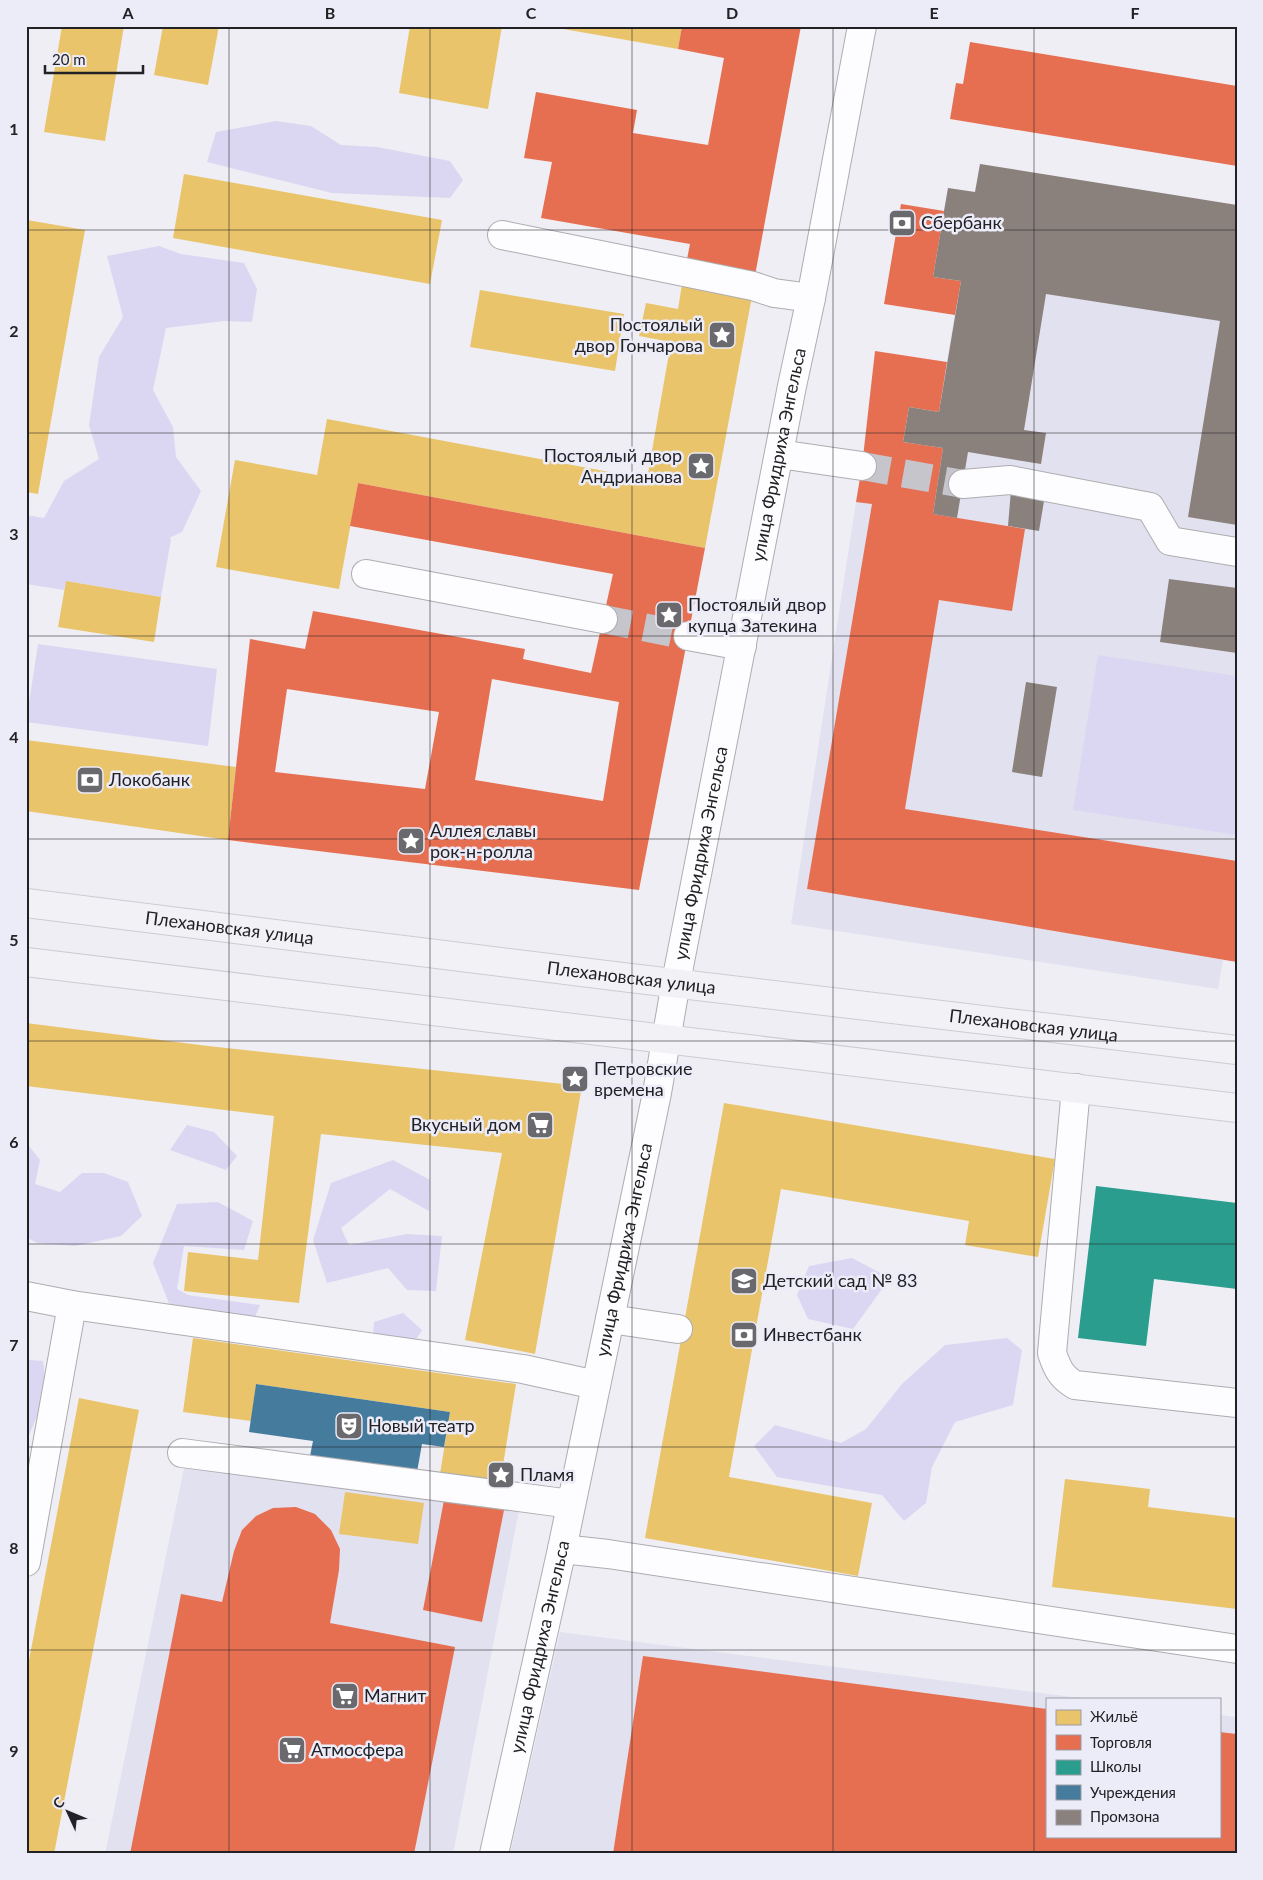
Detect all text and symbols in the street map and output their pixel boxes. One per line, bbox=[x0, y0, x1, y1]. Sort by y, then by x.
text: A bbox=[121, 3, 134, 22]
text: B bbox=[325, 3, 335, 22]
text: C bbox=[526, 3, 537, 22]
text: D bbox=[726, 3, 738, 22]
text: E bbox=[929, 3, 939, 22]
text: F bbox=[1130, 3, 1140, 22]
scale bar bbox=[45, 42, 142, 74]
text: 20 m bbox=[52, 50, 86, 68]
text: 1 bbox=[9, 119, 19, 138]
bank icon: Сбербанк bbox=[887, 208, 917, 238]
place label: Сбербанк bbox=[921, 211, 1002, 233]
place label: Постоялый двор Гончарова bbox=[575, 313, 703, 356]
place icon: Постоялый двор Гончарова bbox=[707, 320, 737, 350]
text: 2 bbox=[9, 321, 19, 340]
street label: улица Фридриха Энгельса bbox=[746, 346, 810, 564]
place label: Постоялый двор Андрианова bbox=[544, 444, 682, 487]
place icon: Постоялый двор Андрианова bbox=[686, 451, 716, 481]
text: 3 bbox=[9, 524, 19, 543]
place label: Постоялый двор купца Затекина bbox=[688, 593, 826, 636]
place icon: Постоялый двор купца Затекина bbox=[654, 600, 684, 630]
text: 4 bbox=[9, 727, 19, 746]
street label: улица Фридриха Энгельса bbox=[668, 744, 732, 962]
bank icon: Локобанк bbox=[75, 765, 105, 795]
place label: Локобанк bbox=[108, 768, 191, 790]
place label: Аллея славы рок-н-ролла bbox=[430, 819, 536, 862]
place icon: Аллея славы рок-н-ролла bbox=[396, 826, 426, 856]
street label: Плехановская улица bbox=[144, 906, 315, 949]
text: 5 bbox=[9, 930, 19, 949]
street label: Плехановская улица bbox=[546, 956, 717, 998]
street label: Плехановская улица bbox=[948, 1004, 1119, 1046]
place label: Петровские времена bbox=[594, 1057, 692, 1100]
place icon: Петровские времена bbox=[560, 1064, 590, 1094]
supermarket icon: Вкусный дом bbox=[525, 1110, 555, 1140]
place label: Вкусный дом bbox=[411, 1113, 521, 1135]
text: 6 bbox=[9, 1132, 19, 1151]
street label: улица Фридриха Энгельса bbox=[590, 1141, 656, 1358]
school or university icon: Детский сад № 83 bbox=[729, 1266, 759, 1296]
place label: Детский сад № 83 bbox=[763, 1269, 918, 1291]
bank icon: Инвестбанк bbox=[729, 1320, 759, 1350]
place label: Инвестбанк bbox=[763, 1323, 862, 1345]
text: 7 bbox=[9, 1335, 19, 1354]
theatre icon: Новый театр bbox=[334, 1411, 364, 1441]
place label: Новый театр bbox=[368, 1414, 475, 1436]
place icon: Пламя bbox=[486, 1460, 516, 1490]
place label: Пламя bbox=[520, 1463, 574, 1485]
text: 8 bbox=[9, 1538, 19, 1557]
street label: улица Фридриха Энгельса bbox=[505, 1538, 573, 1755]
supermarket icon: Магнит bbox=[330, 1681, 360, 1711]
place label: Магнит bbox=[364, 1684, 426, 1706]
legend bbox=[1046, 1698, 1220, 1838]
text: Жильё bbox=[1090, 1707, 1138, 1725]
text: Торговля bbox=[1090, 1733, 1152, 1751]
supermarket icon: Атмосфера bbox=[277, 1735, 307, 1765]
place label: Атмосфера bbox=[311, 1738, 404, 1760]
text: 9 bbox=[9, 1741, 19, 1760]
text: Школы bbox=[1090, 1757, 1141, 1775]
text: Учреждения bbox=[1090, 1783, 1176, 1801]
north arrow bbox=[42, 1788, 92, 1838]
text: С bbox=[49, 1793, 68, 1812]
text: Промзона bbox=[1090, 1807, 1160, 1825]

